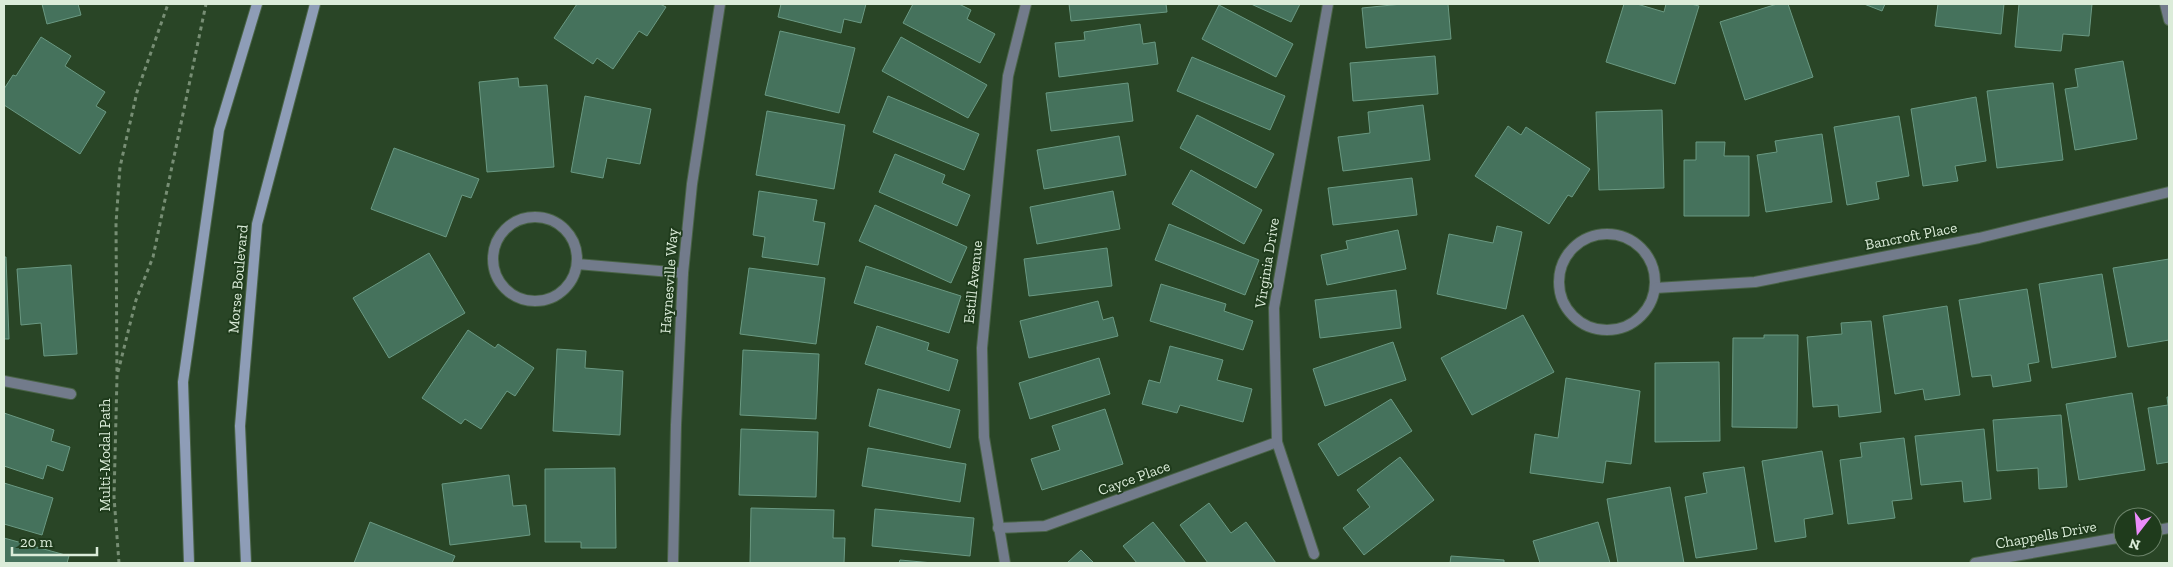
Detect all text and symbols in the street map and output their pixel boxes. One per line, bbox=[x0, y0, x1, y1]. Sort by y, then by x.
street label: Virginia Drive bbox=[1251, 217, 1283, 310]
street label: Bancroft Place bbox=[1863, 218, 1959, 254]
street label: Morse Boulevard bbox=[224, 223, 252, 334]
street label: Haynesville Way bbox=[656, 227, 682, 334]
street label: Estill Avenue bbox=[960, 239, 986, 325]
street label: Multi-Modal Path bbox=[96, 398, 114, 511]
street label: Cayce Place bbox=[1096, 457, 1172, 499]
north arrow bbox=[2113, 507, 2163, 557]
street label: Chappells Drive bbox=[1994, 517, 2098, 553]
scale bar bbox=[12, 524, 98, 556]
text: 20 m bbox=[20, 533, 53, 551]
text: N bbox=[2127, 534, 2142, 554]

